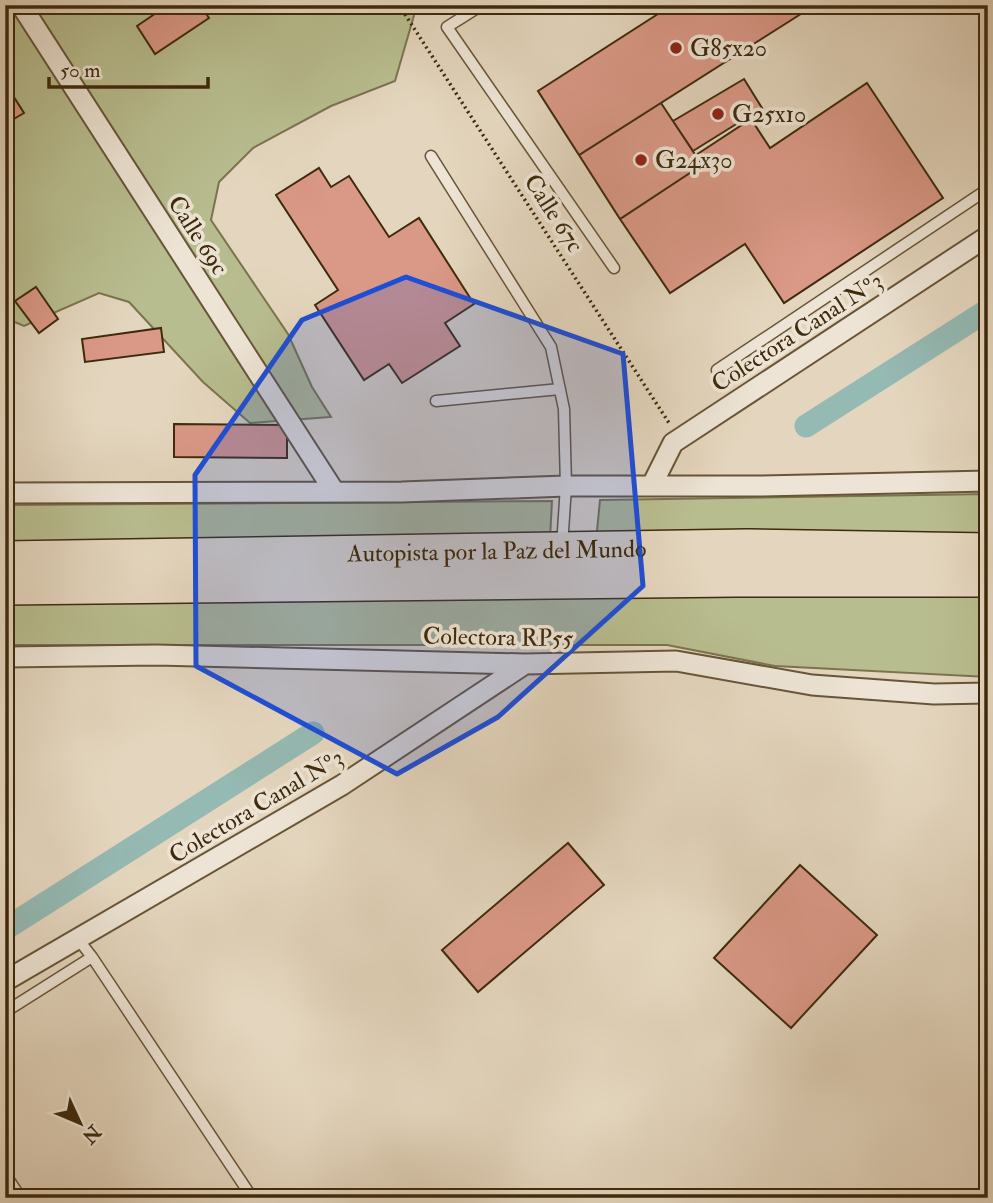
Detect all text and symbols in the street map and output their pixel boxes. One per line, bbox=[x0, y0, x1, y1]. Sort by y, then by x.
place label: G85x20 bbox=[690, 33, 767, 64]
marker: G85x20 bbox=[668, 40, 684, 56]
scale bar bbox=[49, 46, 208, 90]
text: 50 m bbox=[60, 57, 101, 84]
place label: G25x10 bbox=[732, 99, 806, 130]
marker: G25x10 bbox=[710, 106, 726, 122]
place label: G24x30 bbox=[655, 145, 732, 176]
marker: G24x30 bbox=[633, 152, 649, 168]
street label: Calle 67c bbox=[517, 168, 591, 259]
street label: Calle 69c bbox=[160, 190, 235, 281]
street label: Colectora Canal Nº3 bbox=[706, 265, 889, 399]
street label: Autopista por la Paz del Mundo bbox=[346, 534, 647, 569]
street label: Colectora RP55 bbox=[423, 621, 574, 654]
street label: Colectora Canal Nº3 bbox=[163, 742, 349, 871]
north arrow bbox=[46, 1088, 116, 1158]
text: N bbox=[76, 1119, 107, 1149]

